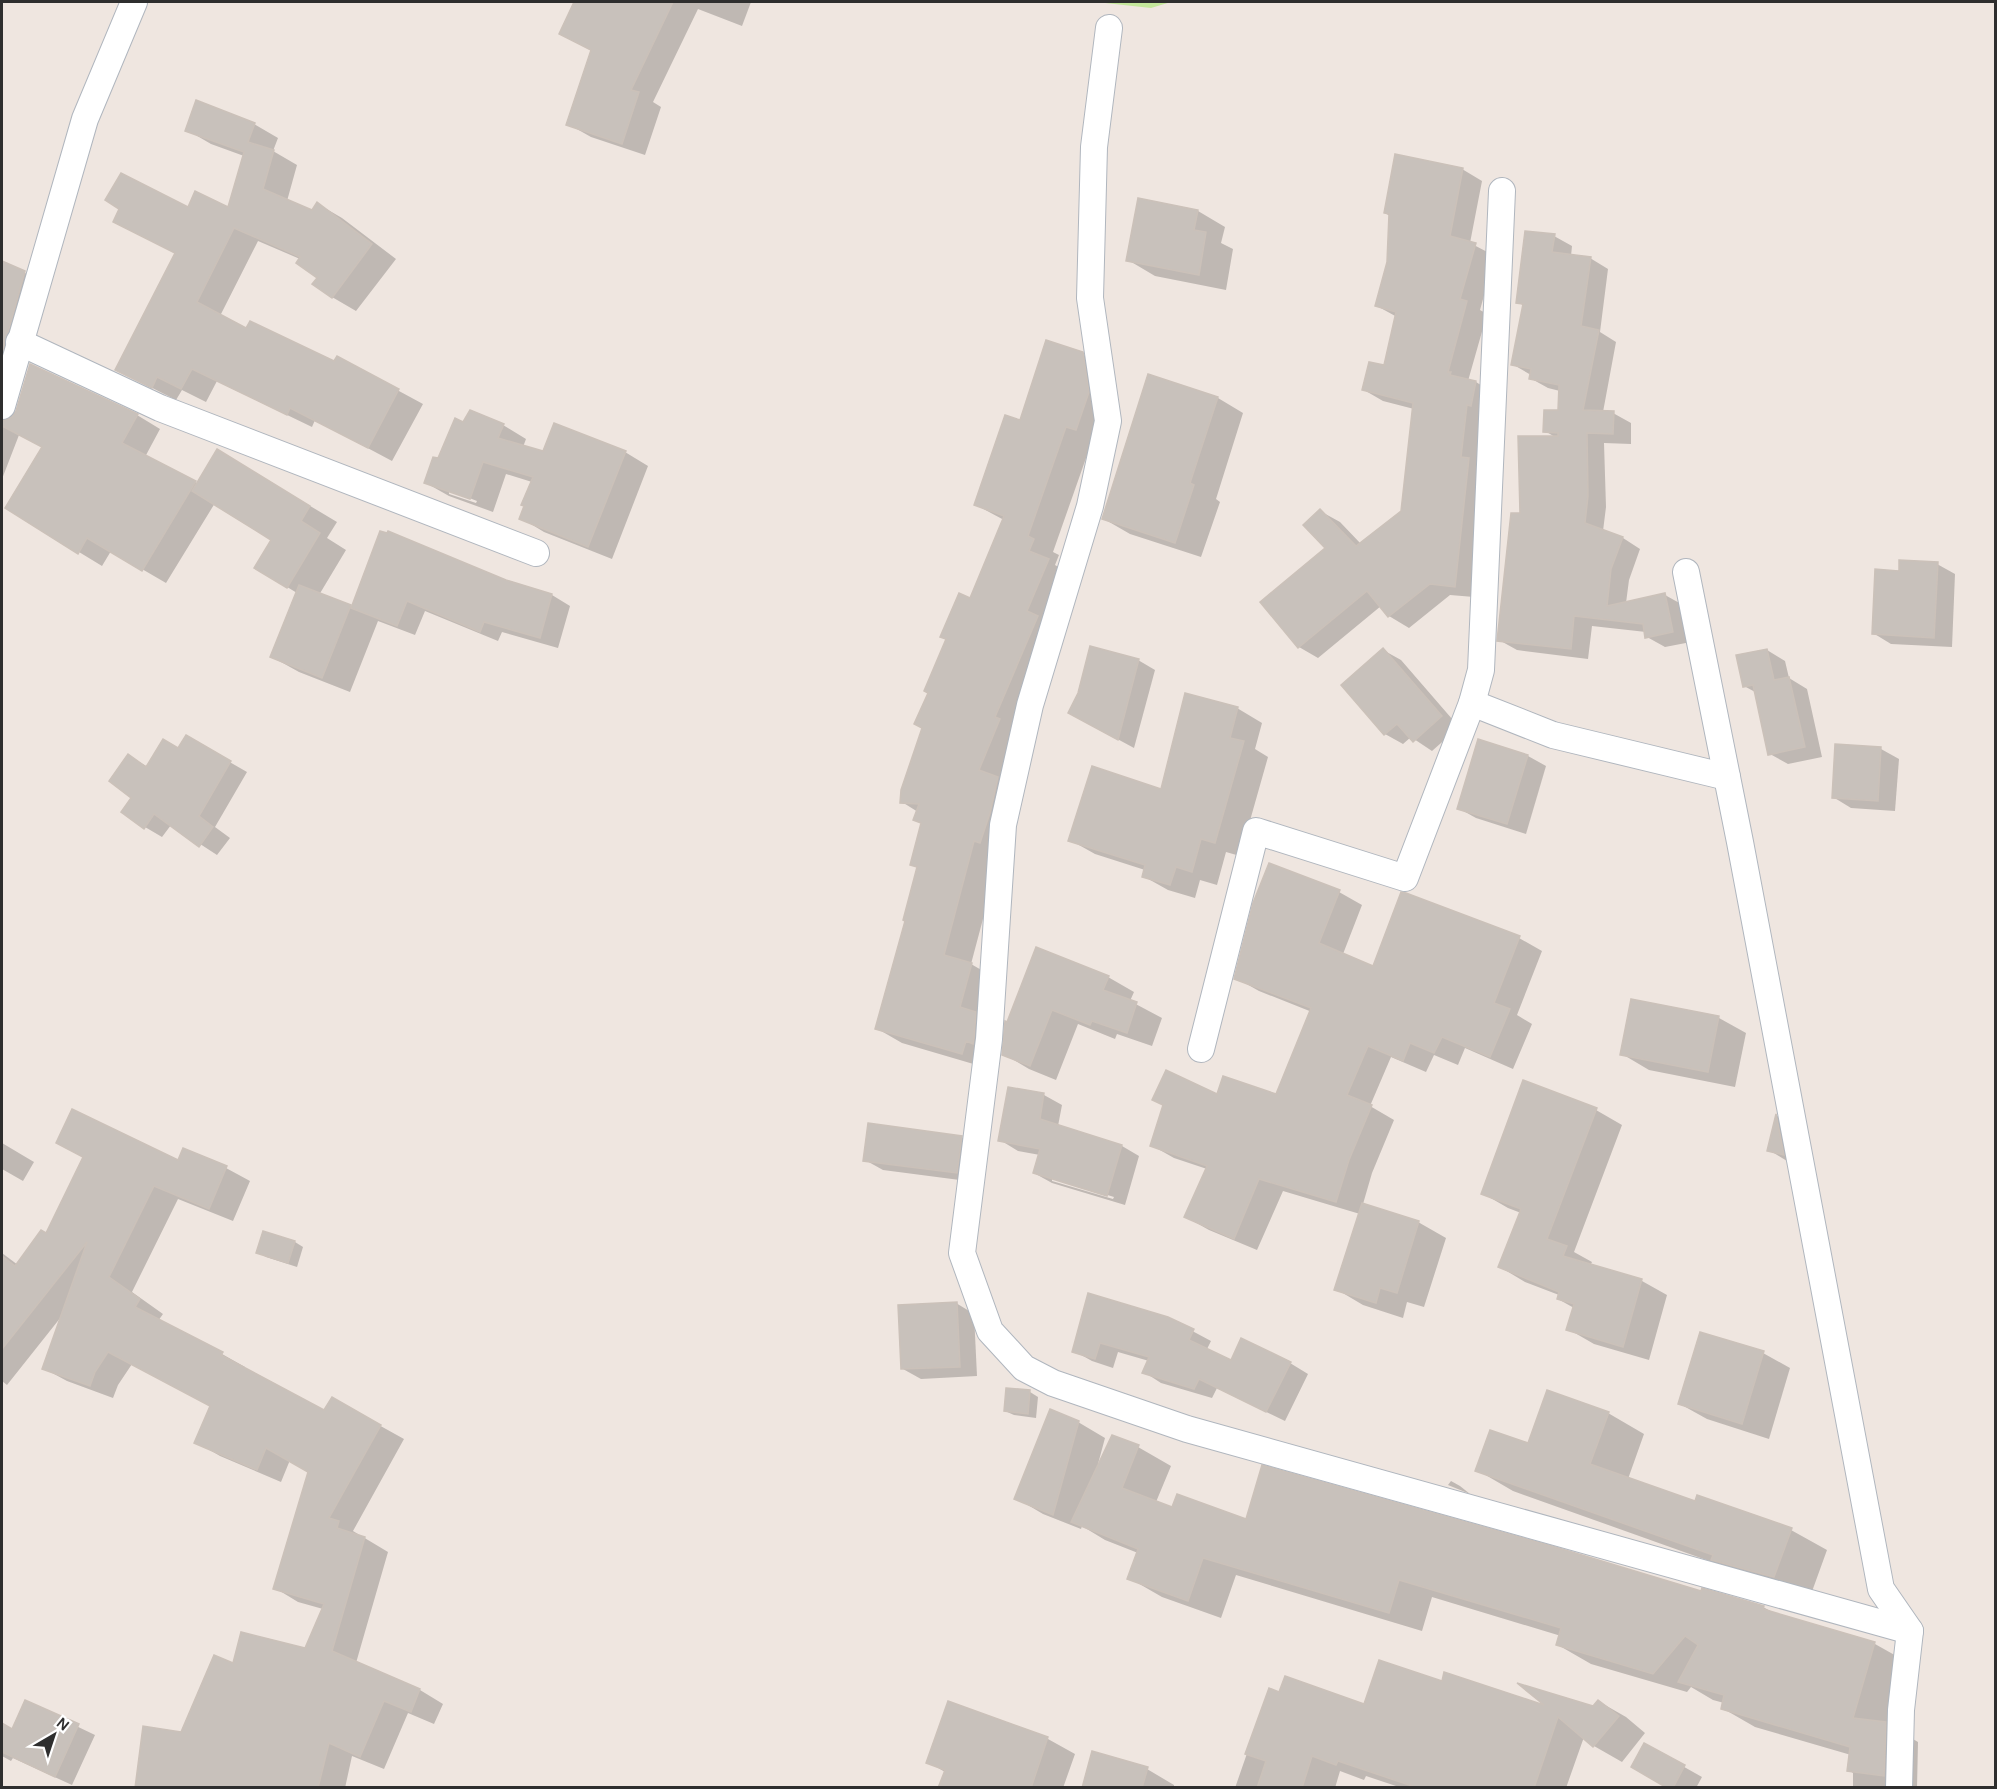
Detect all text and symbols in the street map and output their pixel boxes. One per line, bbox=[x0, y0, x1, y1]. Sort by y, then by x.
north arrow bbox=[24, 1705, 84, 1765]
text: N bbox=[53, 1713, 74, 1735]

